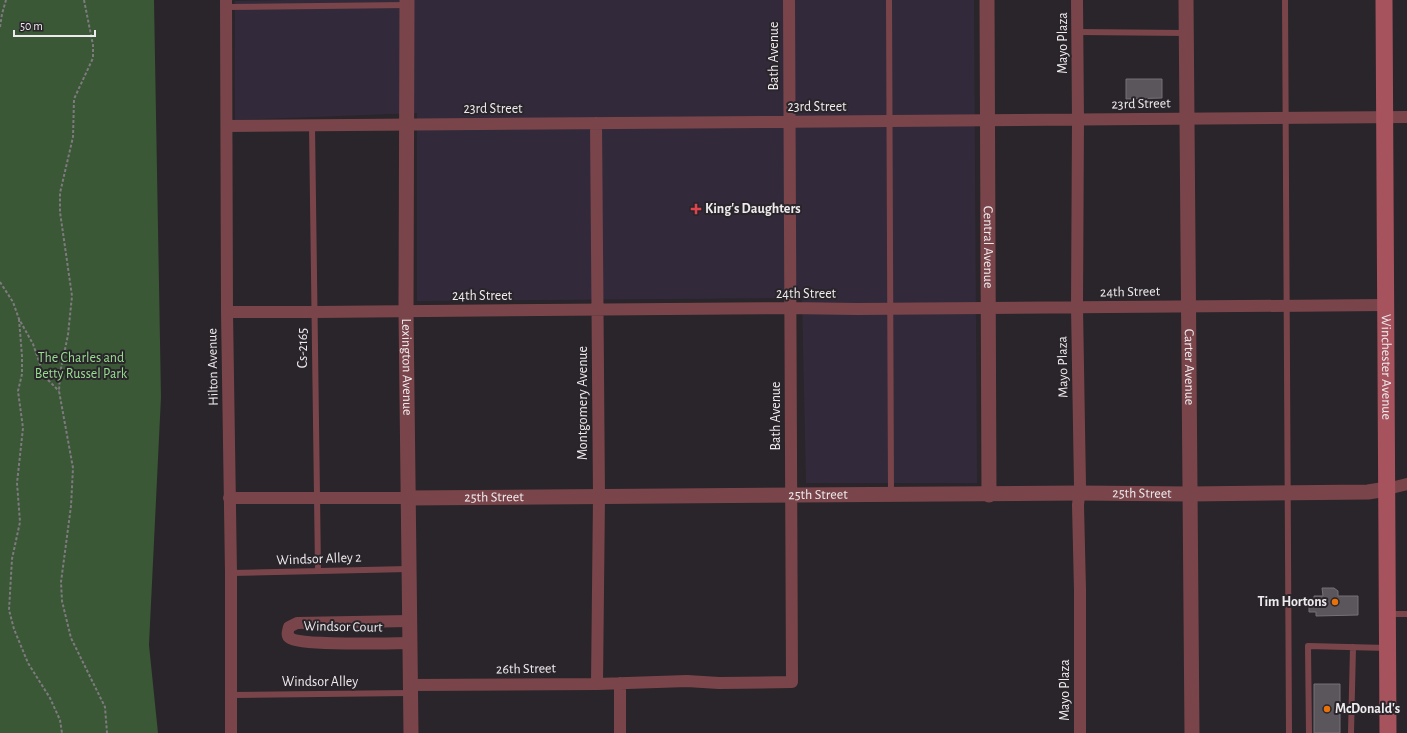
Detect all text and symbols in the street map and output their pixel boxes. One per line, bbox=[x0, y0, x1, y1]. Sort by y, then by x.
scale bar bbox=[14, 12, 95, 38]
street label: Mayo Plaza bbox=[1056, 12, 1070, 74]
text: 50 m bbox=[20, 20, 43, 32]
street label: Bath Avenue bbox=[767, 22, 781, 90]
street label: 23rd Street bbox=[1111, 96, 1171, 112]
street label: 23rd Street bbox=[787, 100, 847, 114]
street label: 23rd Street bbox=[463, 102, 523, 116]
place label: King's Daughters bbox=[705, 202, 801, 216]
marker: King's Daughters bbox=[690, 203, 702, 215]
street label: Central Avenue bbox=[981, 206, 995, 288]
street label: 24th Street bbox=[1100, 284, 1161, 300]
street label: 24th Street bbox=[776, 287, 837, 301]
street label: 24th Street bbox=[452, 289, 513, 303]
street label: Winchester Avenue bbox=[1379, 314, 1393, 420]
street label: Lexington Avenue bbox=[399, 318, 414, 416]
street label: Hilton Avenue bbox=[205, 328, 221, 406]
street label: Cs-2165 bbox=[296, 328, 310, 368]
street label: Carter Avenue bbox=[1182, 329, 1196, 405]
street label: Mayo Plaza bbox=[1055, 336, 1071, 398]
street label: Montgomery Avenue bbox=[576, 346, 590, 460]
park label: The Charles and Betty Russel Park bbox=[35, 351, 128, 381]
street label: Bath Avenue bbox=[769, 382, 783, 450]
street label: 25th Street bbox=[1112, 486, 1172, 501]
street label: 25th Street bbox=[788, 488, 848, 502]
street label: 25th Street bbox=[464, 490, 524, 505]
street label: Windsor Alley 2 bbox=[276, 551, 362, 567]
place label: Tim Hortons bbox=[1257, 595, 1327, 609]
marker: Tim Hortons bbox=[1330, 597, 1340, 607]
street label: Windsor Court bbox=[303, 619, 383, 635]
street label: Mayo Plaza bbox=[1058, 659, 1072, 721]
street label: 26th Street bbox=[496, 661, 557, 677]
street label: Windsor Alley bbox=[282, 675, 358, 689]
place label: McDonald's bbox=[1335, 702, 1400, 716]
marker: McDonald's bbox=[1322, 704, 1332, 714]

